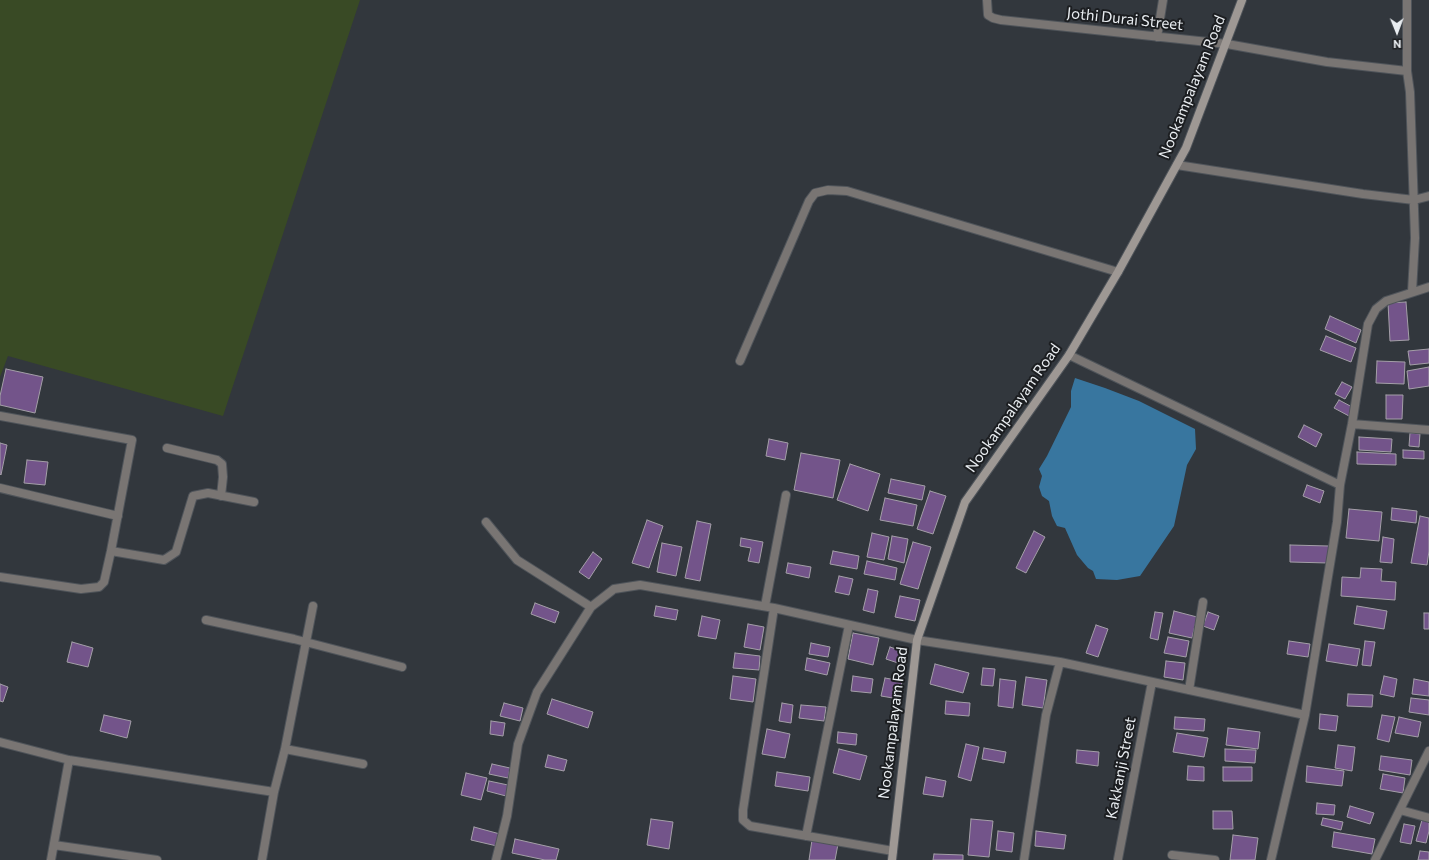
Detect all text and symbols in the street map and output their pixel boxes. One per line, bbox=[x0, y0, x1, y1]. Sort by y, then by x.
street label: Jothi Durai Street bbox=[1066, 4, 1184, 34]
north arrow bbox=[1377, 12, 1417, 52]
street label: Nookampalayam Road bbox=[1155, 13, 1229, 161]
text: N bbox=[1393, 38, 1401, 51]
street label: Nookampalayam Road bbox=[962, 340, 1064, 476]
street label: Nookampalayam Road bbox=[875, 646, 911, 800]
street label: Kakkanji Street bbox=[1102, 715, 1140, 821]

